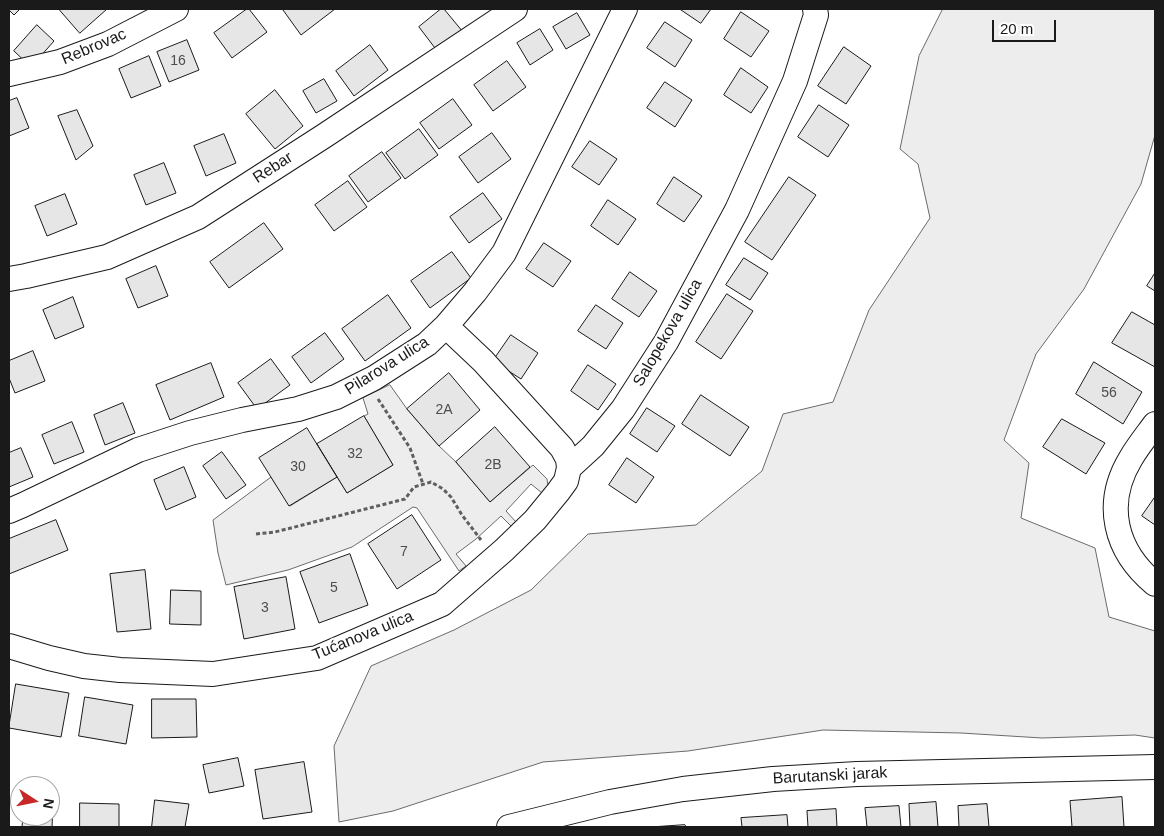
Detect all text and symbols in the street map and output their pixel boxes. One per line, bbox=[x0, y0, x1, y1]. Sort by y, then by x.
scale bar bbox=[994, 10, 1058, 42]
text: 20 m bbox=[1000, 20, 1033, 37]
street label: Rebrovac bbox=[59, 25, 129, 69]
house number: 16 bbox=[170, 53, 186, 69]
street label: Rebar bbox=[249, 148, 297, 188]
street label: Salopekova ulica bbox=[629, 276, 707, 390]
street label: Pilarova ulica bbox=[342, 333, 432, 399]
house number: 56 bbox=[1101, 385, 1117, 401]
house number: 2A bbox=[435, 402, 453, 418]
house number: 32 bbox=[347, 446, 363, 462]
house number: 2B bbox=[484, 457, 502, 473]
house number: 30 bbox=[290, 459, 306, 475]
house number: 7 bbox=[400, 544, 408, 560]
house number: 5 bbox=[330, 580, 338, 596]
house number: 3 bbox=[261, 600, 269, 616]
street label: Tućanova ulica bbox=[310, 607, 416, 665]
street label: Barutanski jarak bbox=[772, 763, 888, 789]
north arrow bbox=[10, 776, 60, 826]
text: N bbox=[40, 797, 58, 810]

